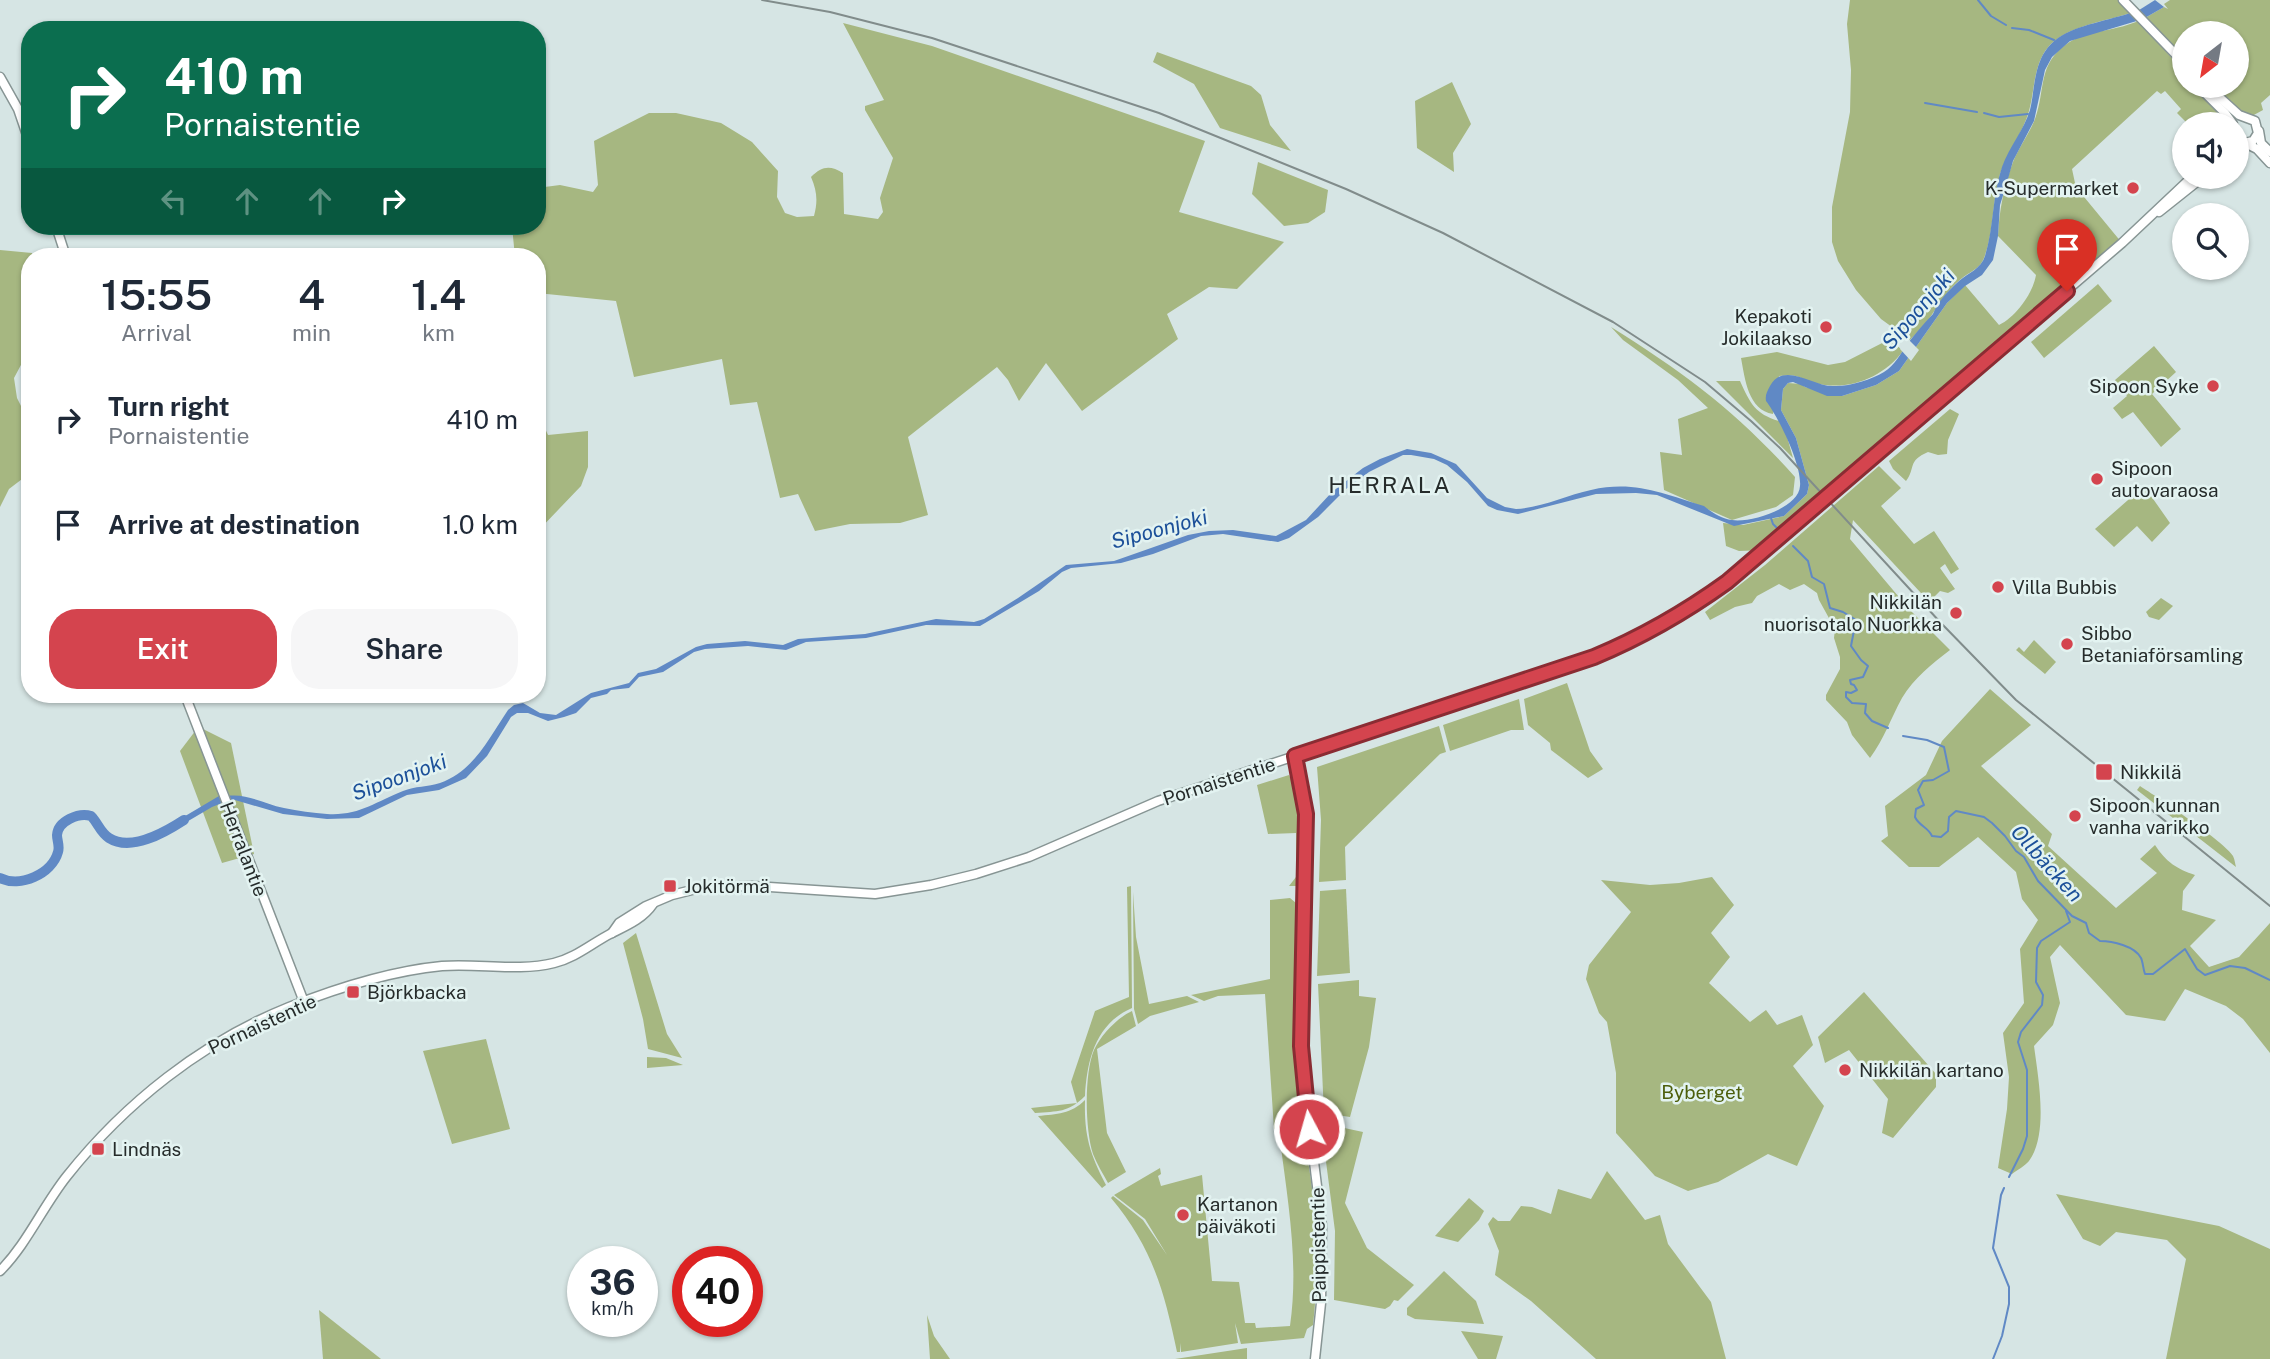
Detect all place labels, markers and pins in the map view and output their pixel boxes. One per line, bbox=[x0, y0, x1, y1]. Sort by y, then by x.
place label: K-Supermarket bbox=[1985, 177, 2119, 199]
marker: K-Supermarket bbox=[2125, 180, 2141, 196]
pin bbox=[2037, 219, 2097, 291]
place label: Kepakoti Jokilaakso bbox=[1721, 305, 1812, 349]
marker: Kepakoti Jokilaakso bbox=[1818, 319, 1834, 335]
place label: Sipoon Syke bbox=[2089, 375, 2199, 397]
marker: Sipoon Syke bbox=[2205, 378, 2221, 394]
place label: Sipoon autovaraosa bbox=[2111, 457, 2219, 501]
marker: Sipoon autovaraosa bbox=[2089, 471, 2105, 487]
place label: Villa Bubbis bbox=[2012, 576, 2117, 598]
marker: Villa Bubbis bbox=[1990, 579, 2006, 595]
place label: Nikkilän nuorisotalo Nuorkka bbox=[1764, 591, 1942, 635]
marker: Nikkilän nuorisotalo Nuorkka bbox=[1948, 605, 1964, 621]
place label: Sibbo Betaniaförsamling bbox=[2081, 622, 2243, 666]
marker: Sibbo Betaniaförsamling bbox=[2059, 636, 2075, 652]
place label: Nikkilä bbox=[2120, 761, 2182, 783]
marker: Nikkilä bbox=[2094, 762, 2114, 782]
place label: Sipoon kunnan vanha varikko bbox=[2089, 794, 2220, 838]
marker: Sipoon kunnan vanha varikko bbox=[2067, 808, 2083, 824]
place label: Jokitörmä bbox=[684, 875, 770, 897]
marker: Jokitörmä bbox=[662, 878, 678, 894]
place label: Björkbacka bbox=[367, 981, 466, 1003]
marker: Björkbacka bbox=[345, 984, 361, 1000]
place label: Nikkilän kartano bbox=[1859, 1059, 2004, 1081]
marker: Nikkilän kartano bbox=[1837, 1062, 1853, 1078]
place label: Lindnäs bbox=[112, 1138, 181, 1160]
marker: Lindnäs bbox=[90, 1141, 106, 1157]
place label: Kartanon päiväkoti bbox=[1197, 1193, 1278, 1237]
marker: Kartanon päiväkoti bbox=[1175, 1207, 1191, 1223]

